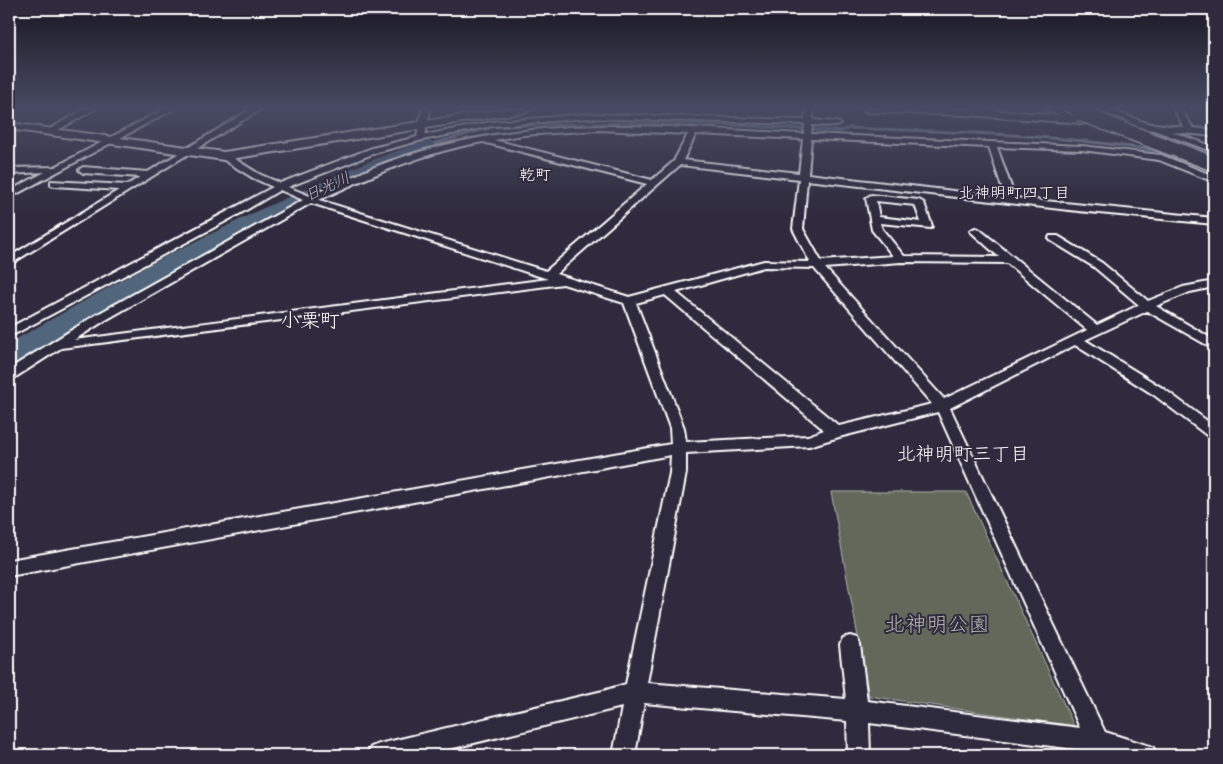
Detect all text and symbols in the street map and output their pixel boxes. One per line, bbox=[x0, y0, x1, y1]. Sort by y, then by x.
district label: 乾町 bbox=[519, 165, 551, 185]
water label: 日光川 bbox=[301, 168, 353, 206]
district label: 北神明町四丁目 bbox=[958, 183, 1070, 203]
district label: 小栗町 bbox=[280, 308, 340, 333]
district label: 北神明町三丁目 bbox=[896, 442, 1030, 466]
park label: 北神明公園 bbox=[885, 611, 990, 637]

